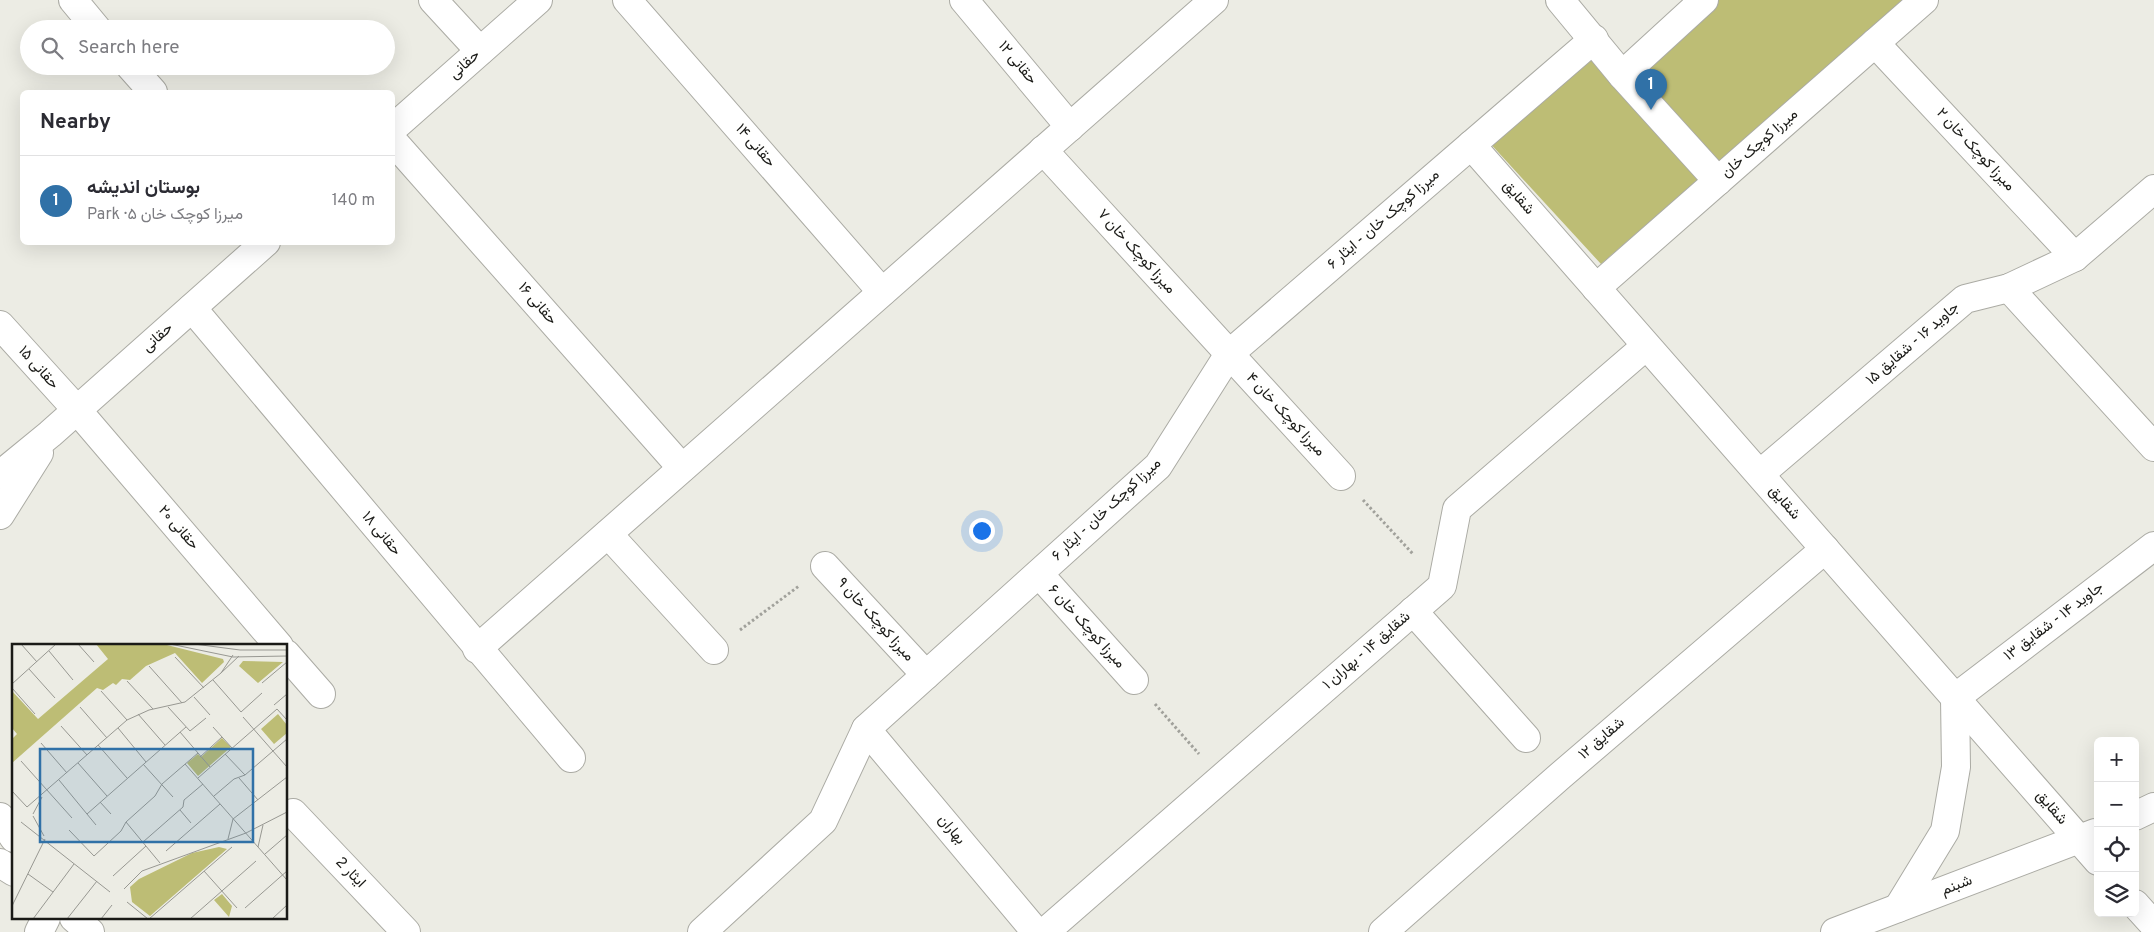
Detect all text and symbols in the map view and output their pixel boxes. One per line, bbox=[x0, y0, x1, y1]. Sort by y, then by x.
search box bbox=[20, 20, 395, 75]
icon: search bbox=[38, 34, 66, 62]
text: Search here bbox=[78, 36, 180, 60]
street label: حقانی ۱۲ bbox=[993, 37, 1041, 89]
street label: حقانی bbox=[445, 46, 485, 84]
pin: 1 bbox=[1635, 69, 1667, 110]
street label: میرزا کوچک خان ۲ bbox=[1932, 104, 2018, 196]
street label: میرزا کوچک خان bbox=[1718, 105, 1802, 183]
text: Nearby bbox=[40, 109, 111, 136]
street label: حقانی ۱۴ bbox=[731, 120, 779, 172]
street label: میرزا کوچک خان - ایثار ۶ bbox=[1324, 166, 1444, 274]
text: بوستان اندیشه bbox=[87, 176, 200, 200]
street label: شقایق bbox=[1498, 177, 1538, 219]
text: 1 bbox=[53, 191, 59, 211]
text: 140 m bbox=[332, 191, 375, 211]
text: Park · میرزا کوچک خان ۵ bbox=[87, 205, 243, 225]
street label: میرزا کوچک خان ۷ bbox=[1093, 205, 1179, 299]
street label: حقانی ۱۶ bbox=[513, 279, 561, 329]
street label: جاوید ۱۶ - شقایق ۱۵ bbox=[1862, 298, 1964, 390]
street label: حقانی bbox=[138, 319, 178, 357]
street label: حقانی ۱۵ bbox=[13, 342, 63, 394]
street label: میرزا کوچک خان ۴ bbox=[1241, 369, 1329, 461]
street label: میرزا کوچک خان - ایثار ۶ bbox=[1048, 454, 1166, 566]
street label: شقایق bbox=[1764, 482, 1804, 524]
street label: حقانی ۲۰ bbox=[153, 502, 203, 554]
street label: حقانی ۱۸ bbox=[357, 508, 405, 560]
your location bbox=[969, 518, 995, 544]
street label: میرزا کوچک خان ۹ bbox=[832, 574, 918, 666]
street label: جاوید ۱۴ - شقایق ۱۳ bbox=[2000, 578, 2108, 666]
street label: میرزا کوچک خان ۶ bbox=[1043, 581, 1129, 673]
street label: شقایق ۱۴ - بهاران ۱ bbox=[1319, 608, 1415, 694]
inset map bbox=[12, 644, 288, 920]
street label: شقایق ۱۲ bbox=[1575, 714, 1629, 764]
map controls bbox=[2094, 737, 2139, 917]
button: + bbox=[2094, 737, 2139, 782]
button: − bbox=[2094, 782, 2139, 827]
street label: شقایق bbox=[2031, 787, 2071, 829]
street label: بهاران bbox=[933, 811, 969, 849]
button: locate bbox=[2094, 827, 2139, 872]
street label: ایثار 2 bbox=[331, 854, 369, 892]
street label: شبنم bbox=[1939, 871, 1975, 901]
button: layers bbox=[2094, 872, 2139, 917]

